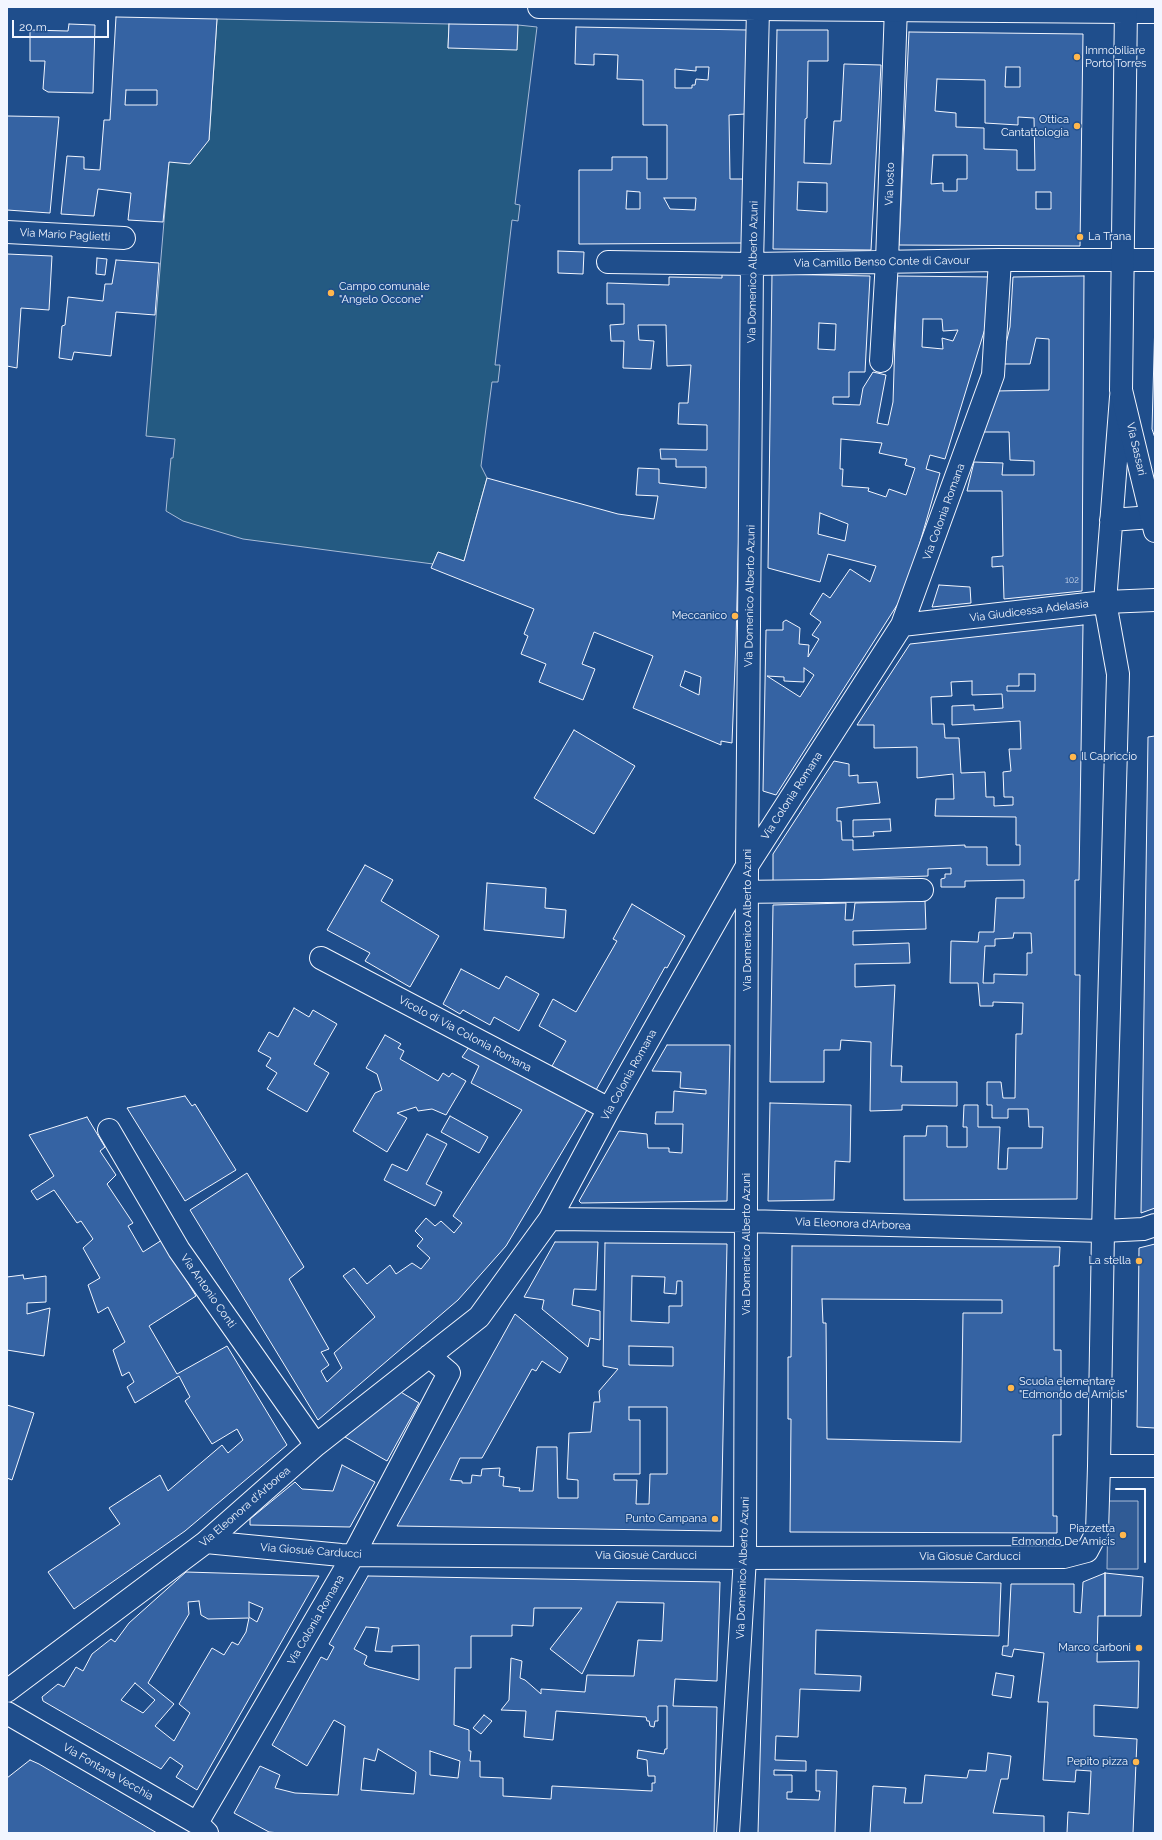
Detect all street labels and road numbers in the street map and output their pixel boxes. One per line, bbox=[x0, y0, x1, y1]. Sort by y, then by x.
street label: Via Iosto bbox=[883, 162, 897, 206]
street label: Via Domenico Alberto Azuni bbox=[745, 201, 761, 343]
street label: Via Mario Paglietti bbox=[19, 226, 111, 244]
street label: Via Camillo Benso Conte di Cavour bbox=[794, 254, 970, 270]
street label: Via Sassari bbox=[1123, 421, 1149, 477]
street label: Via Colonia Romana bbox=[920, 462, 968, 562]
street label: Via Domenico Alberto Azuni bbox=[742, 525, 758, 667]
street label: Via Giudicessa Adelasia bbox=[969, 597, 1089, 625]
street label: Via Colonia Romana bbox=[759, 750, 825, 842]
street label: Via Domenico Alberto Azuni bbox=[741, 849, 755, 991]
street label: Vicolo di Via Colonia Romana bbox=[396, 993, 534, 1075]
street label: Via Colonia Romana bbox=[599, 1027, 659, 1123]
street label: Via Domenico Alberto Azuni bbox=[740, 1173, 754, 1315]
street label: Via Eleonora d'Arborea bbox=[795, 1215, 911, 1233]
street label: Via Antonio Conti bbox=[178, 1251, 238, 1331]
street label: Via Eleonora d'Arborea bbox=[197, 1464, 293, 1550]
street label: Via Domenico Alberto Azuni bbox=[734, 1497, 752, 1639]
street label: Via Giosuè Carducci bbox=[260, 1541, 362, 1561]
street label: Via Giosuè Carducci bbox=[595, 1549, 697, 1563]
street label: Via Giosuè Carducci bbox=[919, 1550, 1021, 1564]
street label: Via Colonia Romana bbox=[285, 1573, 347, 1667]
street label: Via Fontana Vecchia bbox=[60, 1741, 156, 1803]

